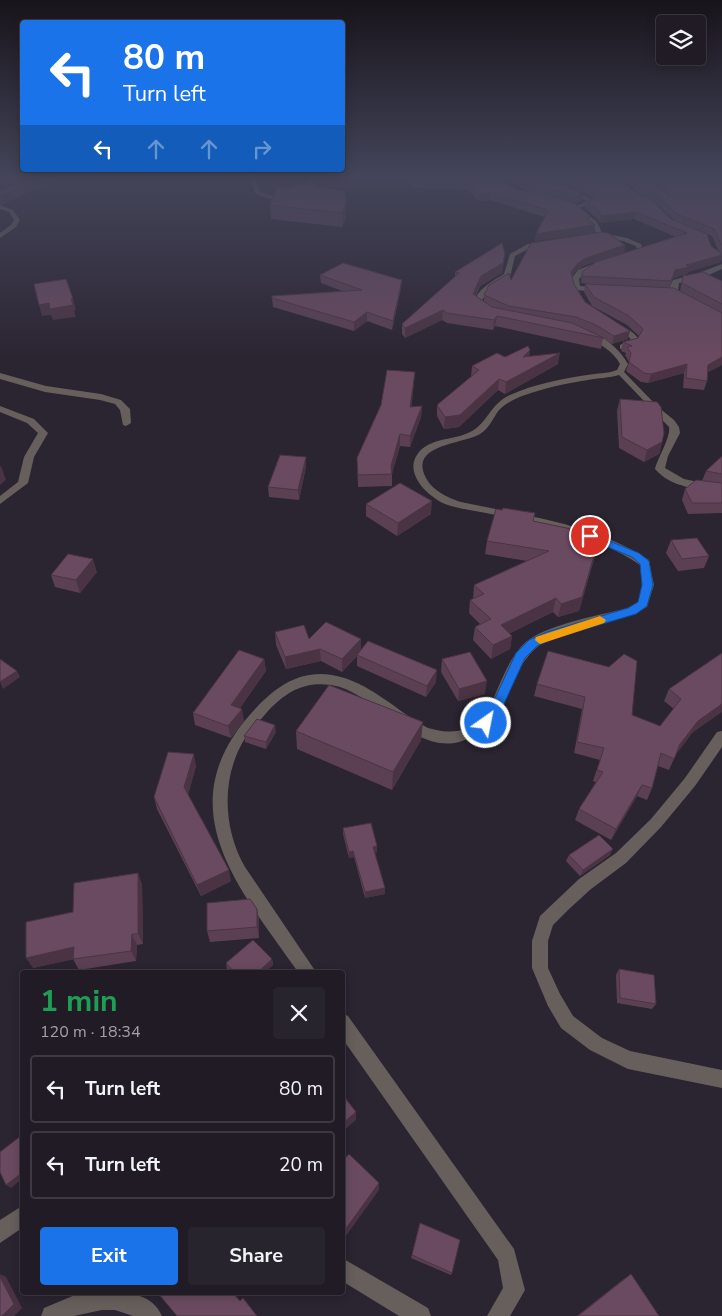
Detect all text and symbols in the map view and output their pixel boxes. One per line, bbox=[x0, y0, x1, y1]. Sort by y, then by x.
map controls bbox=[656, 15, 706, 65]
button: layers bbox=[656, 15, 706, 65]
text: 80 m bbox=[123, 34, 205, 81]
icon: left bbox=[40, 40, 105, 105]
text: Turn left bbox=[123, 79, 206, 109]
icon: left bbox=[89, 135, 117, 163]
icon: ahead bbox=[142, 135, 170, 163]
icon: ahead bbox=[195, 135, 223, 163]
icon: right bbox=[248, 135, 276, 163]
pin bbox=[569, 515, 611, 557]
icon: arrive bbox=[576, 522, 604, 550]
position arrow bbox=[459, 696, 511, 748]
text: 1 min bbox=[40, 981, 118, 1022]
button: close bbox=[273, 987, 325, 1039]
text: 120 m · 18:34 bbox=[40, 1021, 141, 1043]
icon: left bbox=[42, 1075, 70, 1103]
text: Turn left bbox=[85, 1076, 160, 1102]
text: 80 m bbox=[279, 1076, 323, 1102]
icon: left bbox=[42, 1151, 70, 1179]
text: Turn left bbox=[85, 1152, 160, 1178]
text: 20 m bbox=[279, 1152, 323, 1178]
button: Exit bbox=[40, 1227, 178, 1285]
button: Share bbox=[188, 1227, 325, 1285]

